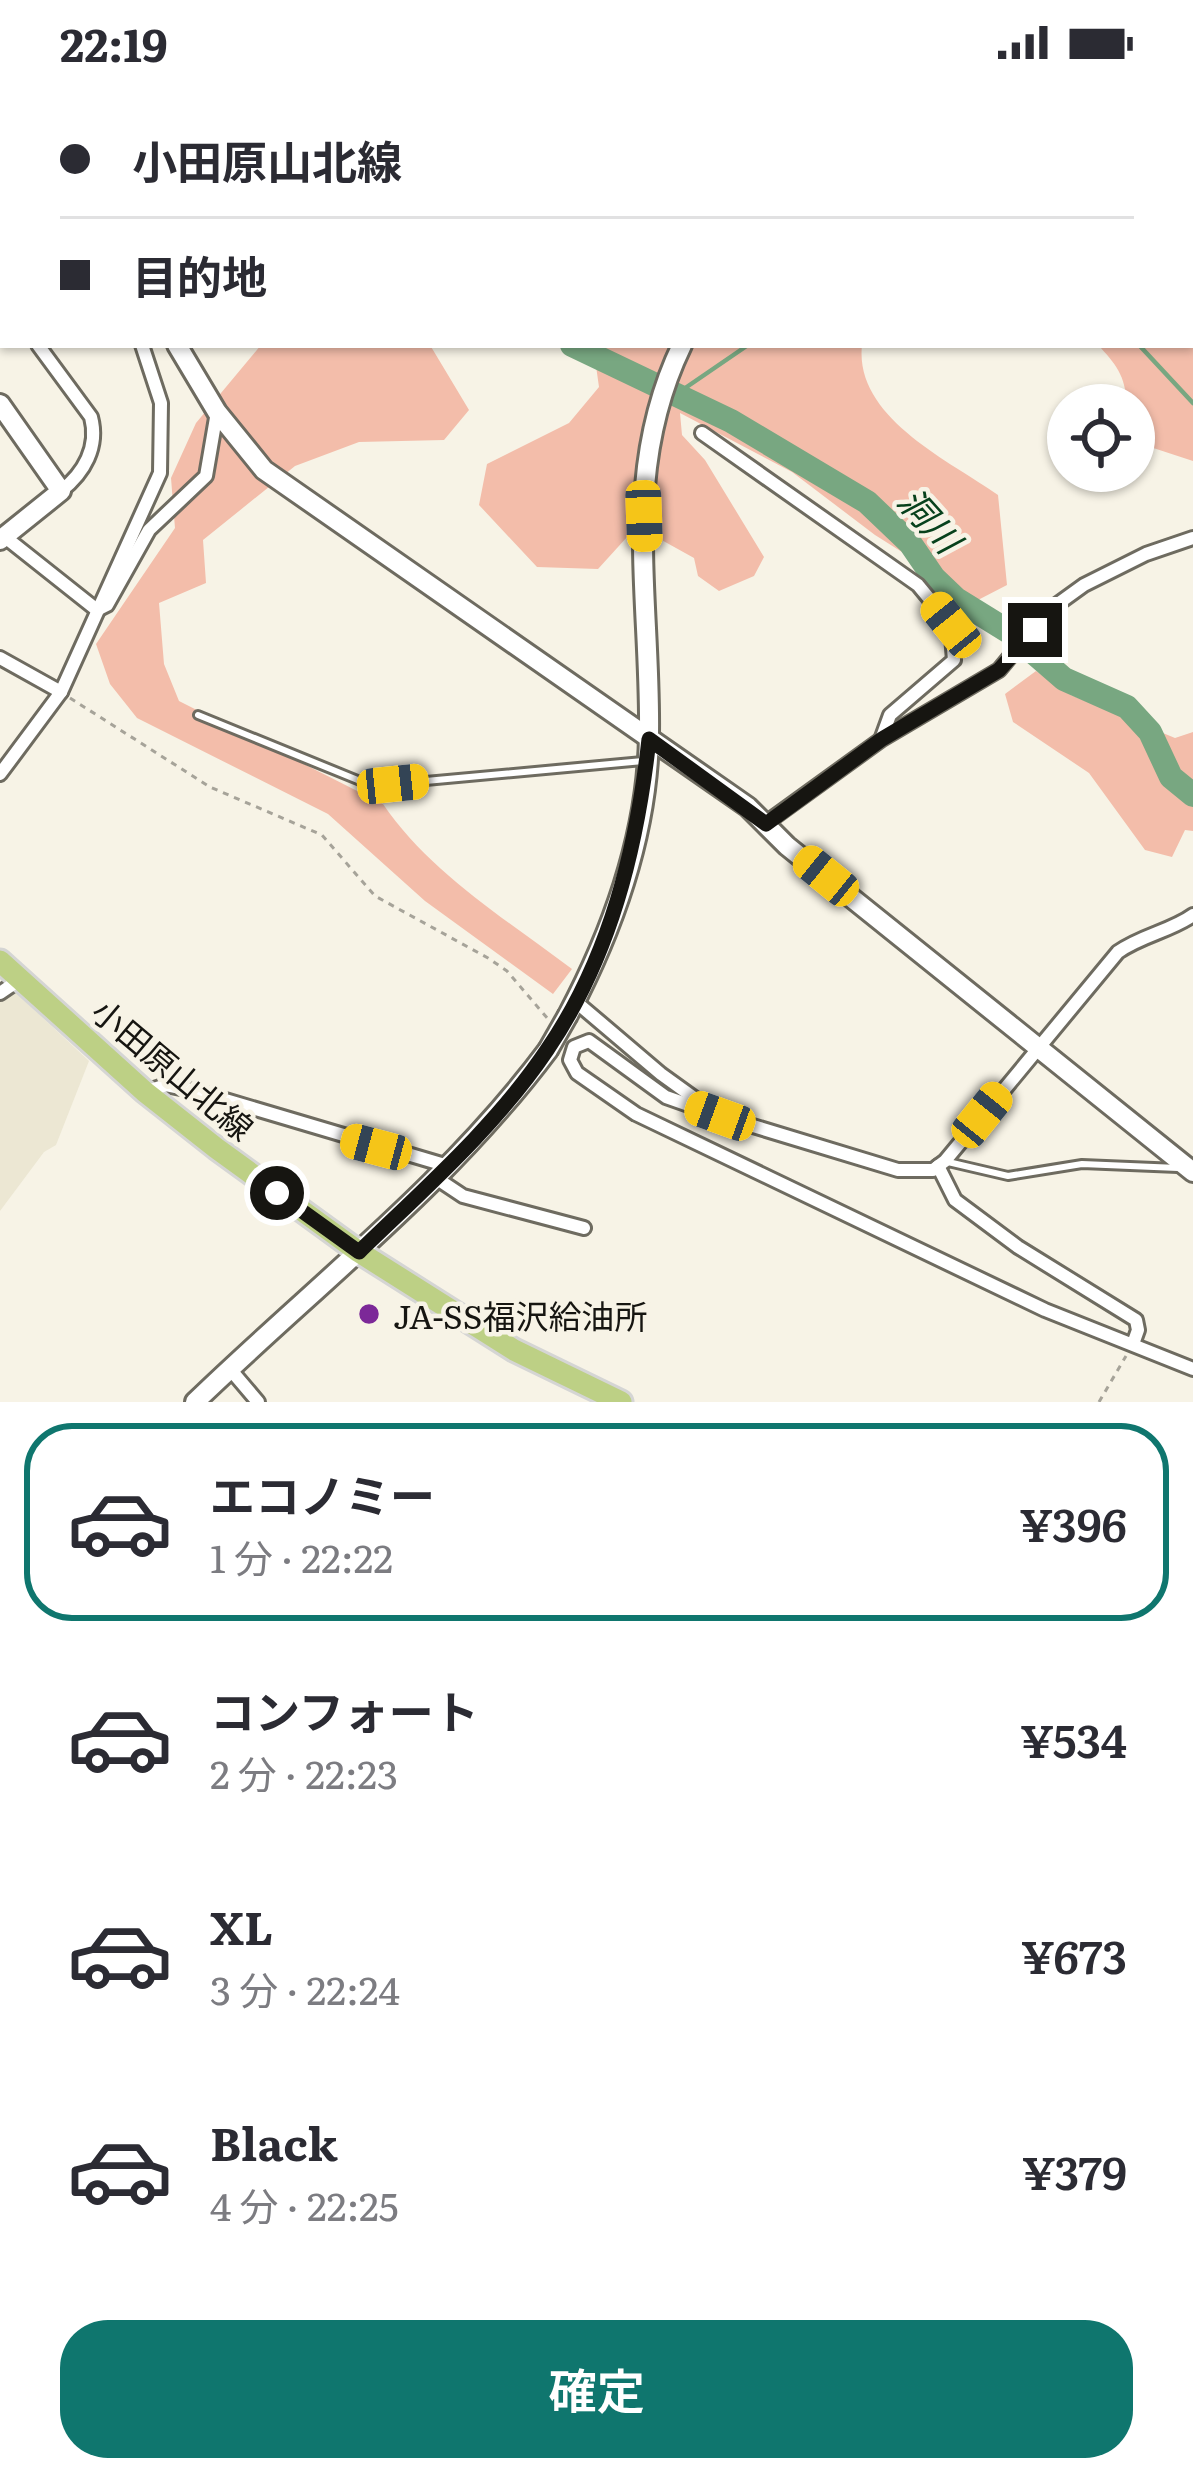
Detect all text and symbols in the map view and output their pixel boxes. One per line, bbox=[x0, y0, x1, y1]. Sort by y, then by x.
text: 22:19 bbox=[60, 9, 168, 76]
text: 小田原山北線 bbox=[132, 126, 402, 193]
text: 目的地 bbox=[132, 241, 267, 308]
map controls bbox=[1047, 384, 1155, 492]
button: locate bbox=[1047, 384, 1155, 492]
water label: 洞川 bbox=[887, 475, 977, 566]
car bbox=[625, 479, 663, 553]
car bbox=[914, 586, 988, 664]
route end bbox=[1008, 603, 1062, 657]
car bbox=[355, 762, 431, 806]
car bbox=[787, 839, 865, 913]
street label: 小田原山北線 bbox=[82, 986, 266, 1150]
car bbox=[945, 1076, 1019, 1154]
car bbox=[680, 1087, 760, 1145]
car bbox=[337, 1120, 415, 1174]
route start bbox=[250, 1166, 304, 1220]
place label: JA-SS福沢給油所 bbox=[393, 1290, 647, 1339]
marker: JA-SS福沢給油所 bbox=[356, 1301, 382, 1327]
text: エコノミー bbox=[210, 1460, 435, 1527]
icon: car bbox=[66, 1468, 174, 1576]
text: ¥396 bbox=[1019, 1489, 1127, 1556]
text: 1 分 · 22:22 bbox=[210, 1527, 393, 1585]
text: コンフォート bbox=[210, 1676, 479, 1743]
icon: car bbox=[66, 1684, 174, 1792]
text: ¥534 bbox=[1020, 1705, 1127, 1772]
text: 2 分 · 22:23 bbox=[210, 1743, 398, 1801]
text: XL bbox=[210, 1892, 273, 1959]
icon: car bbox=[66, 1900, 174, 2008]
text: ¥673 bbox=[1021, 1921, 1127, 1988]
text: 3 分 · 22:24 bbox=[210, 1959, 400, 2017]
text: Black bbox=[210, 2108, 338, 2175]
icon: car bbox=[66, 2116, 174, 2224]
text: ¥379 bbox=[1022, 2137, 1127, 2204]
text: 4 分 · 22:25 bbox=[210, 2175, 399, 2233]
button: 確定 bbox=[60, 2320, 1133, 2458]

